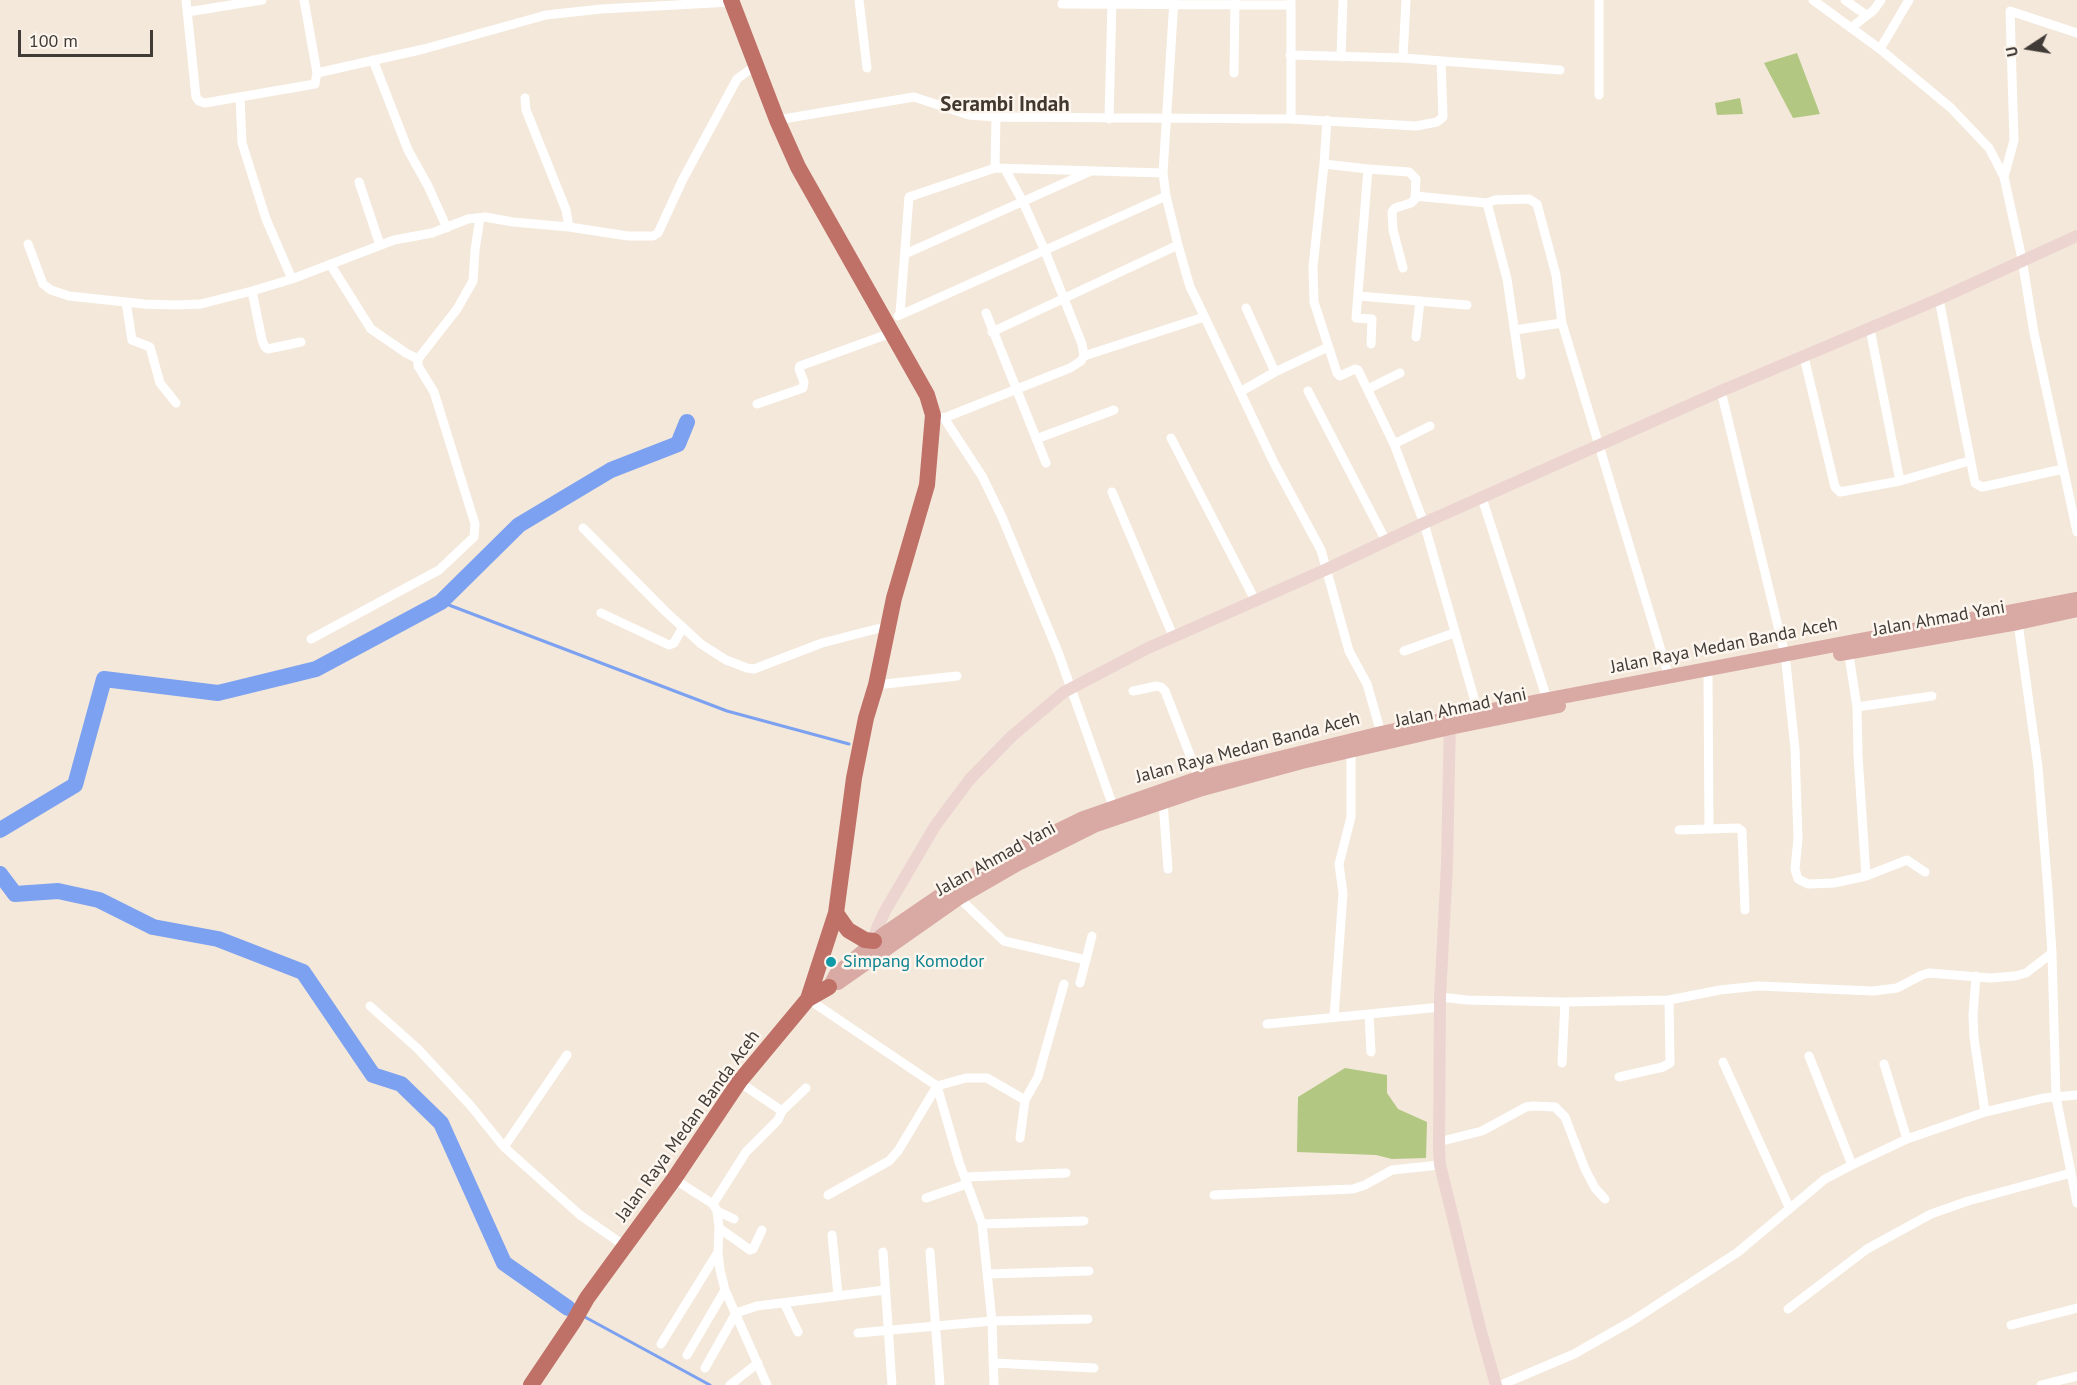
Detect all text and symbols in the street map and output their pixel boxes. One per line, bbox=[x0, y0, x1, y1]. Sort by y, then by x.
scale bar bbox=[21, 18, 156, 56]
north arrow bbox=[1999, 18, 2059, 78]
text: 100 m bbox=[29, 29, 78, 52]
text: U bbox=[2001, 45, 2022, 59]
district label: Serambi Indah bbox=[940, 92, 1070, 118]
street label: Jalan Ahmad Yani bbox=[1871, 597, 2007, 641]
street label: Jalan Raya Medan Banda Aceh bbox=[1609, 613, 1839, 679]
street label: Jalan Ahmad Yani bbox=[1393, 684, 1529, 732]
street label: Jalan Raya Medan Banda Aceh bbox=[1134, 708, 1362, 788]
street label: Jalan Ahmad Yani bbox=[932, 817, 1060, 901]
place label: Simpang Komodor bbox=[843, 951, 984, 973]
marker: Simpang Komodor bbox=[824, 955, 838, 969]
street label: Jalan Raya Medan Banda Aceh bbox=[611, 1026, 765, 1226]

